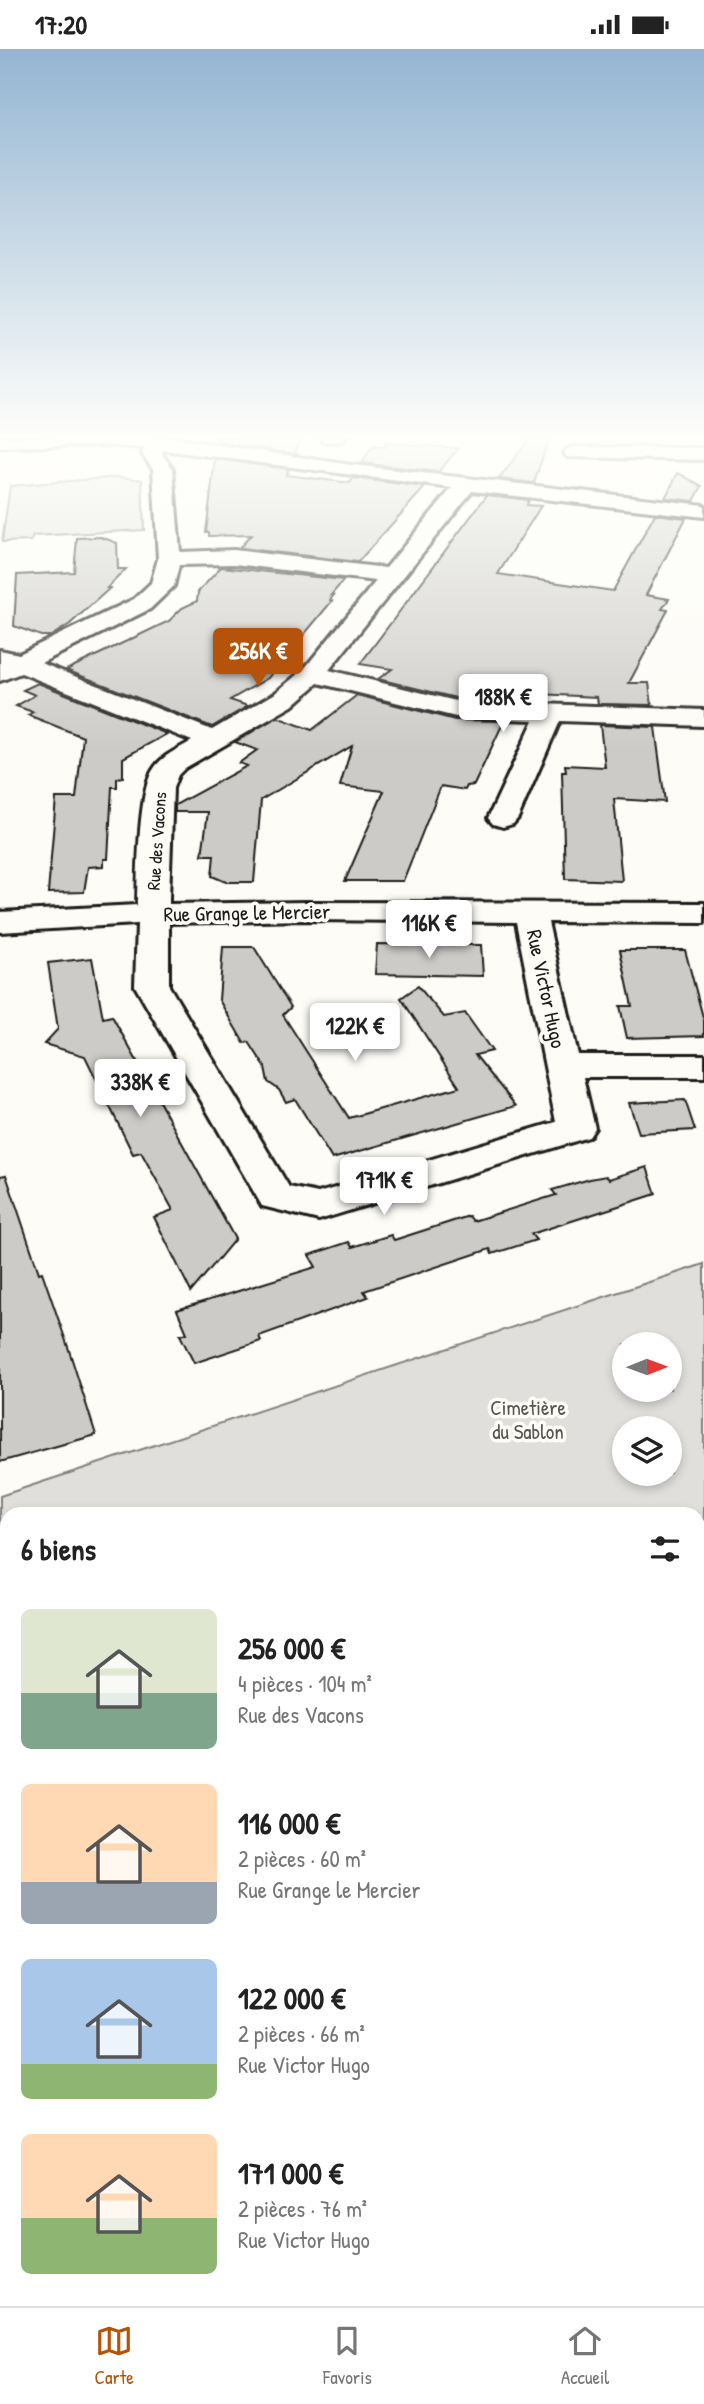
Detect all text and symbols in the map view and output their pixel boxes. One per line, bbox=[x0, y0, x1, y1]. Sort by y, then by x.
text: 17:20 bbox=[35, 7, 87, 42]
pin: 256K € bbox=[201, 629, 315, 688]
text: 256K € bbox=[229, 635, 287, 666]
pin: 188K € bbox=[446, 675, 560, 734]
text: 188K € bbox=[475, 681, 531, 712]
street label: Rue des Vacons bbox=[141, 791, 172, 891]
street label: Rue Grange le Mercier bbox=[163, 897, 331, 928]
pin: 116K € bbox=[372, 901, 486, 960]
text: 116K € bbox=[402, 907, 456, 938]
street label: Rue Victor Hugo bbox=[520, 927, 573, 1051]
pin: 122K € bbox=[298, 1003, 412, 1063]
text: 122K € bbox=[326, 1010, 384, 1041]
pin: 338K € bbox=[83, 1059, 197, 1119]
text: 338K € bbox=[111, 1066, 169, 1097]
pin: 171K € bbox=[327, 1157, 441, 1217]
text: 171K € bbox=[356, 1164, 412, 1195]
north arrow bbox=[612, 1332, 682, 1402]
map controls bbox=[612, 1332, 682, 1486]
park label: Cimetière du Sablon bbox=[490, 1393, 566, 1446]
button: layers bbox=[612, 1416, 682, 1486]
text: 6 biens bbox=[21, 1529, 96, 1569]
icon: filters bbox=[646, 1530, 684, 1568]
text: 256 000 € bbox=[238, 1628, 345, 1668]
icon: home bbox=[77, 1637, 161, 1721]
text: 4 pièces · 104 m² bbox=[238, 1668, 372, 1699]
text: Rue des Vacons bbox=[238, 1699, 364, 1730]
text: 116 000 € bbox=[238, 1803, 340, 1843]
icon: home bbox=[77, 1812, 161, 1896]
text: 2 pièces · 60 m² bbox=[238, 1843, 366, 1874]
text: Rue Grange le Mercier bbox=[238, 1874, 420, 1905]
text: 122 000 € bbox=[238, 1978, 346, 2018]
icon: home bbox=[77, 1987, 161, 2071]
text: 2 pièces · 66 m² bbox=[238, 2018, 365, 2049]
text: Rue Victor Hugo bbox=[238, 2049, 370, 2080]
text: 171 000 € bbox=[238, 2153, 343, 2193]
icon: home bbox=[77, 2162, 161, 2246]
text: 2 pièces · 76 m² bbox=[238, 2193, 367, 2224]
text: Rue Victor Hugo bbox=[238, 2224, 370, 2255]
tab: Carte bbox=[95, 2322, 134, 2390]
tab: Favoris bbox=[323, 2322, 372, 2390]
tab: Accueil bbox=[561, 2322, 609, 2390]

